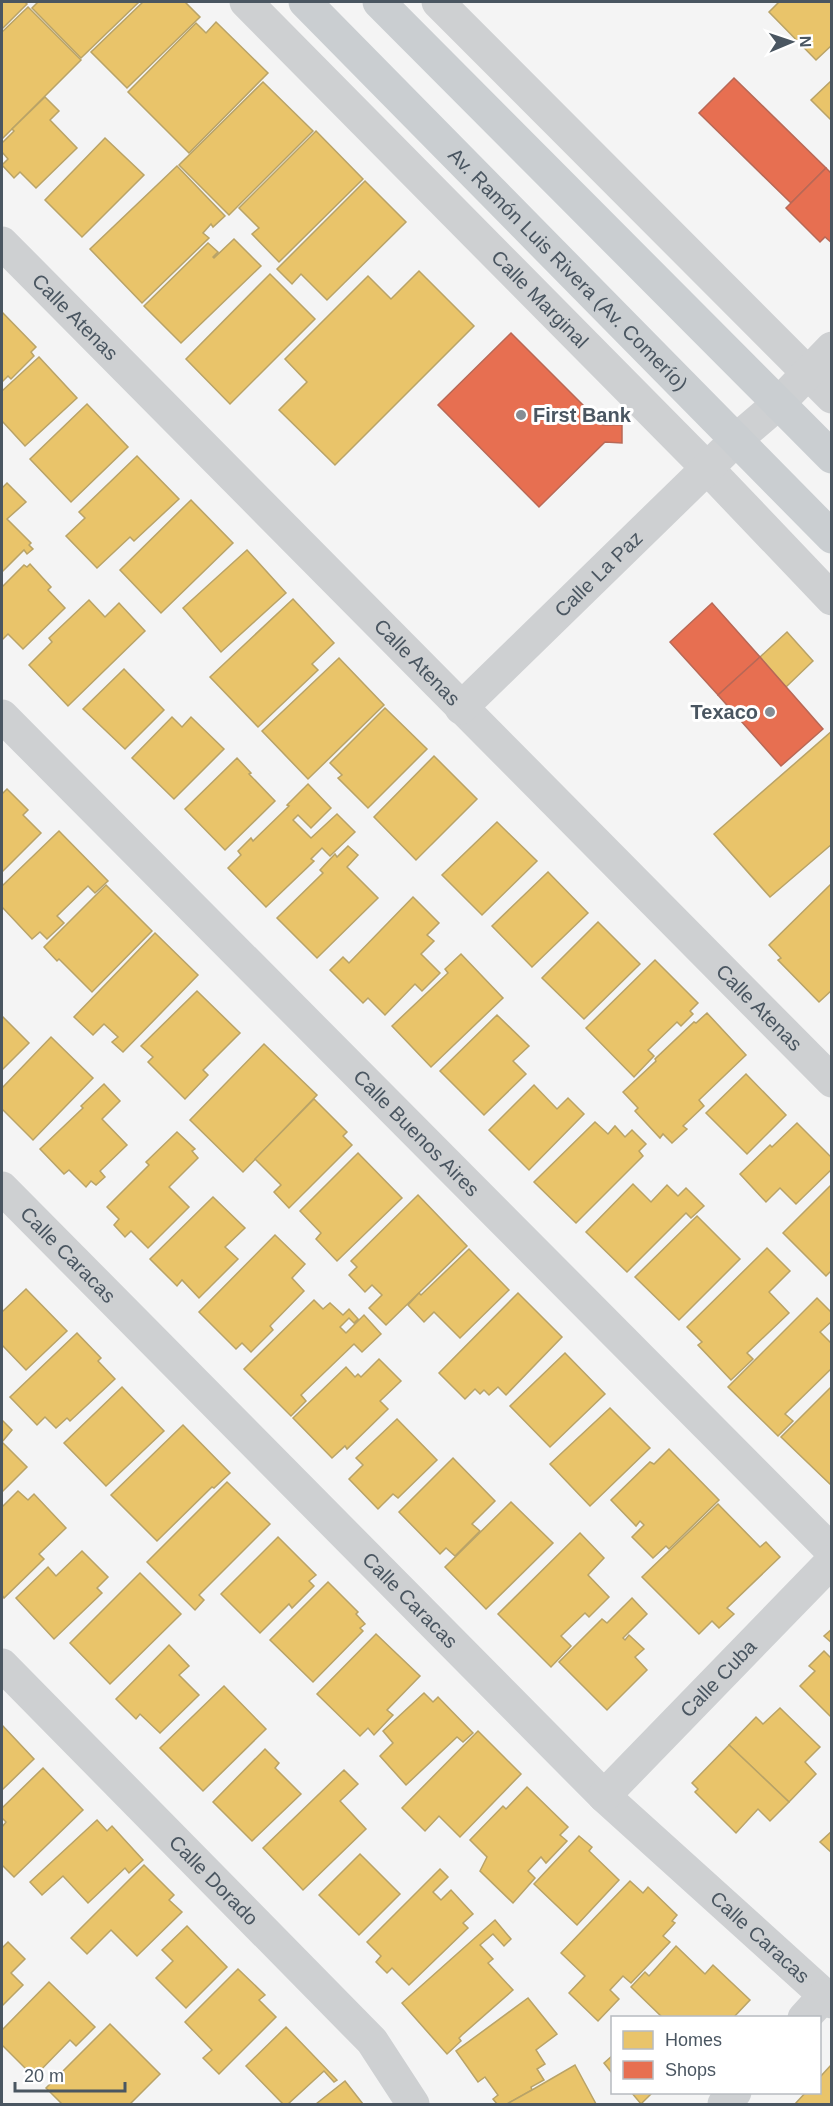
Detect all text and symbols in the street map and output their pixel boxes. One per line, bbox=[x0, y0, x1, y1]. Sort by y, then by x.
north arrow bbox=[761, 12, 821, 72]
text: N bbox=[797, 35, 814, 48]
street label: Av. Ramón Luis Rivera (Av. Comerío) bbox=[444, 144, 692, 395]
street label: Calle Marginal bbox=[487, 246, 593, 352]
street label: Calle Atenas bbox=[28, 269, 123, 365]
place label: First Bank bbox=[533, 404, 632, 426]
marker: First Bank bbox=[514, 408, 528, 422]
street label: Calle La Paz bbox=[550, 527, 647, 621]
street label: Calle Atenas bbox=[370, 615, 465, 710]
place label: Texaco bbox=[691, 701, 758, 723]
marker: Texaco bbox=[763, 705, 777, 719]
street label: Calle Atenas bbox=[712, 960, 807, 1055]
street label: Calle Buenos Aires bbox=[349, 1065, 484, 1201]
street label: Calle Caracas bbox=[16, 1202, 120, 1307]
street label: Calle Caracas bbox=[358, 1548, 462, 1653]
street label: Calle Cuba bbox=[676, 1634, 761, 1721]
street label: Calle Dorado bbox=[165, 1831, 263, 1930]
street label: Calle Caracas bbox=[706, 1887, 814, 1987]
legend bbox=[611, 2016, 821, 2094]
text: Homes bbox=[665, 2030, 722, 2050]
scale bar bbox=[15, 2055, 124, 2093]
text: Shops bbox=[665, 2060, 716, 2080]
text: 20 m bbox=[24, 2066, 64, 2086]

